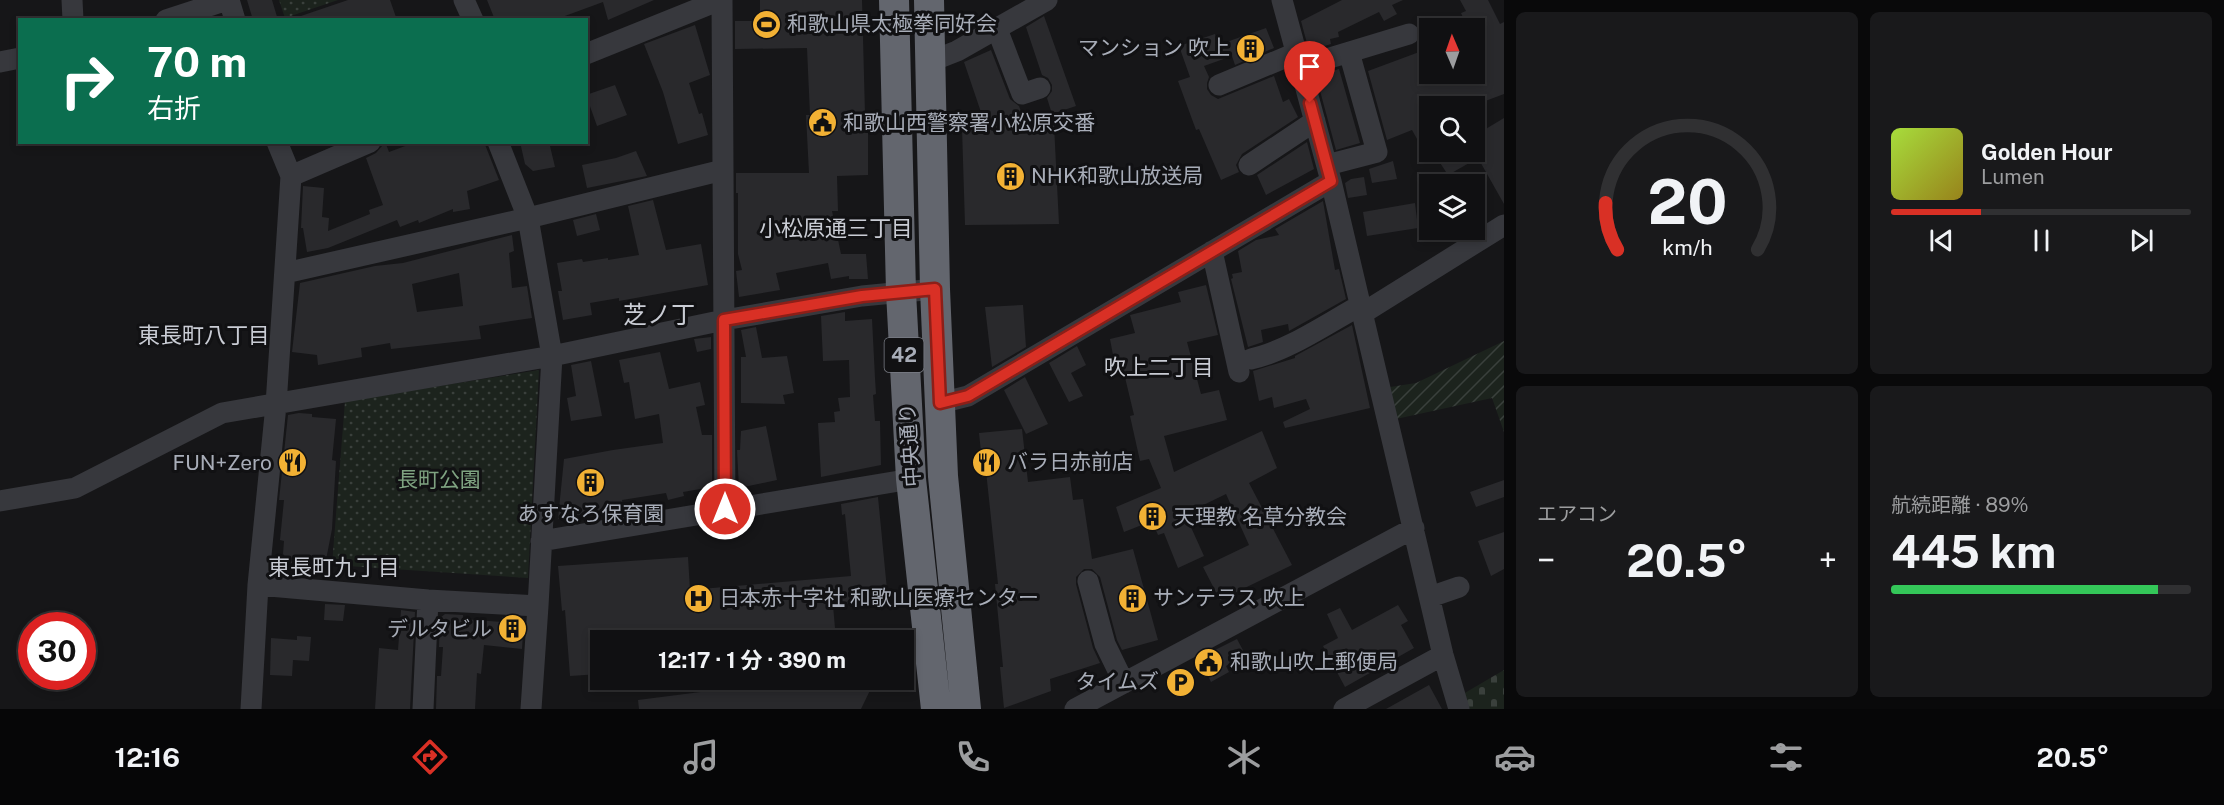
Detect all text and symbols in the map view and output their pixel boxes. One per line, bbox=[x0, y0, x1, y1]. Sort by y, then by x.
sports icon: 和歌山県太極拳同好会 bbox=[750, 8, 782, 40]
place label: 和歌山県太極拳同好会 bbox=[787, 11, 997, 36]
north arrow bbox=[1419, 18, 1485, 84]
map controls bbox=[1419, 18, 1485, 240]
building icon: マンション 吹上 bbox=[1235, 32, 1267, 64]
place label: マンション 吹上 bbox=[1078, 35, 1230, 60]
text: 70 m bbox=[147, 37, 247, 86]
pin bbox=[1284, 41, 1335, 103]
icon: right bbox=[48, 42, 126, 120]
icon: arrive bbox=[1293, 50, 1326, 83]
text: 右折 bbox=[147, 92, 201, 124]
button: search bbox=[1419, 96, 1485, 162]
public building icon: 和歌山西警察署小松原交番 bbox=[806, 107, 838, 139]
place label: 和歌山西警察署小松原交番 bbox=[843, 110, 1095, 135]
text: Golden Hour bbox=[1981, 139, 2112, 165]
building icon: NHK和歌山放送局 bbox=[994, 160, 1026, 192]
place label: NHK和歌山放送局 bbox=[1031, 163, 1203, 188]
text: 20 bbox=[1647, 165, 1727, 238]
text: Lumen bbox=[1981, 165, 2045, 189]
button: layers bbox=[1419, 174, 1485, 240]
district label: 小松原通三丁目 bbox=[759, 215, 913, 241]
icon: previous bbox=[1925, 224, 1958, 257]
icon: pause bbox=[2025, 224, 2058, 257]
icon: next bbox=[2125, 224, 2158, 257]
text: km/h bbox=[1662, 235, 1712, 260]
district label: 芝ノ丁 bbox=[623, 300, 695, 328]
district label: 東長町八丁目 bbox=[138, 322, 270, 348]
road number: 42 bbox=[884, 338, 924, 372]
district label: 吹上二丁目 bbox=[1104, 354, 1214, 380]
street label: 中央通り bbox=[894, 402, 925, 488]
restaurant icon: バラ日赤前店 bbox=[970, 446, 1002, 478]
restaurant icon: FUN+Zero bbox=[277, 447, 309, 479]
place label: バラ日赤前店 bbox=[1007, 449, 1133, 474]
place label: FUN+Zero bbox=[172, 450, 272, 475]
park label: 長町公園 bbox=[397, 467, 481, 492]
building icon: あすなろ保育園 bbox=[575, 467, 607, 499]
position arrow bbox=[693, 477, 757, 541]
text: 航続距離 · 89% bbox=[1891, 493, 2029, 517]
place label: あすなろ保育園 bbox=[518, 501, 665, 526]
building icon: 天理教 名草分教会 bbox=[1137, 501, 1169, 533]
text: エアコン bbox=[1537, 502, 1617, 526]
place label: 天理教 名草分教会 bbox=[1174, 504, 1347, 529]
text: 445 km bbox=[1891, 525, 2056, 578]
text: 20.5° bbox=[1626, 534, 1748, 587]
text: − bbox=[1537, 541, 1555, 579]
text: + bbox=[1819, 541, 1837, 579]
district label: 東長町九丁目 bbox=[268, 554, 400, 580]
hospital icon: 日本赤十字社 和歌山医療センター bbox=[682, 582, 714, 614]
building icon: サンテラス 吹上 bbox=[1116, 582, 1148, 614]
place label: 日本赤十字社 和歌山医療センター bbox=[719, 585, 1039, 610]
place label: サンテラス 吹上 bbox=[1153, 585, 1305, 610]
speed limit sign: 30 bbox=[18, 612, 96, 690]
building icon: デルタビル bbox=[497, 613, 529, 645]
place label: デルタビル bbox=[387, 616, 492, 641]
public building icon: 和歌山吹上郵便局 bbox=[1193, 646, 1225, 678]
text: 12:17 · 1 分 · 390 m bbox=[658, 647, 846, 673]
place label: 和歌山吹上郵便局 bbox=[1230, 649, 1398, 674]
parking icon: タイムズ bbox=[1164, 666, 1196, 698]
place label: タイムズ bbox=[1075, 669, 1159, 694]
icon: directions bbox=[409, 736, 451, 778]
icon: music bbox=[680, 736, 722, 778]
icon: phone bbox=[952, 736, 994, 778]
icon: climate bbox=[1223, 736, 1265, 778]
icon: car bbox=[1494, 736, 1536, 778]
icon: filters bbox=[1765, 736, 1807, 778]
text: 12:16 bbox=[115, 741, 180, 773]
text: 20.5° bbox=[2037, 741, 2109, 773]

